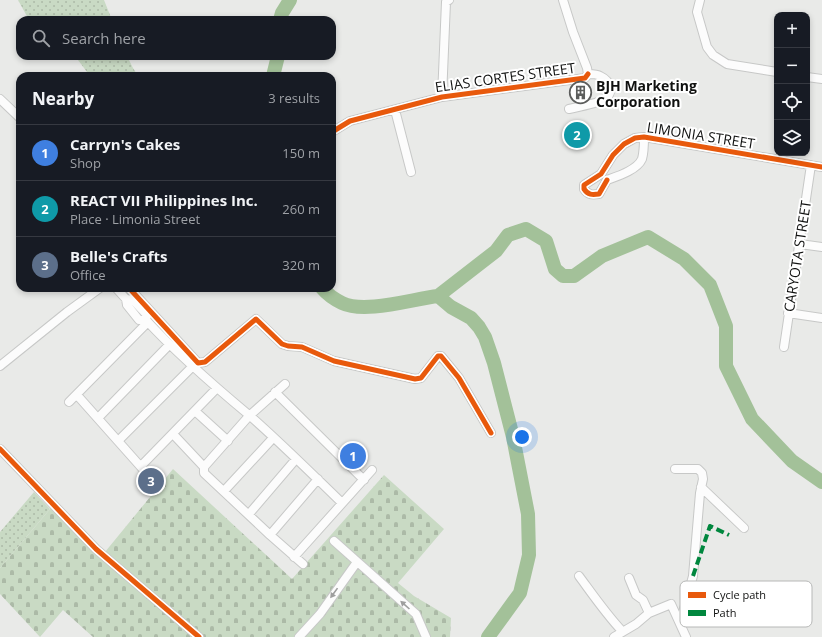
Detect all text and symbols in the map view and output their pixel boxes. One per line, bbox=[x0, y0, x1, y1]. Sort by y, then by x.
map controls bbox=[774, 12, 810, 156]
button: + bbox=[774, 12, 810, 48]
search box bbox=[16, 16, 336, 60]
icon: search bbox=[30, 27, 52, 49]
text: Search here bbox=[62, 28, 146, 48]
button: − bbox=[774, 48, 810, 84]
street label: ELIAS CORTES STREET bbox=[434, 58, 577, 96]
place label: BJH Marketing Corporation bbox=[596, 76, 697, 111]
building icon: BJH Marketing Corporation bbox=[567, 80, 593, 106]
button: locate bbox=[774, 84, 810, 120]
text: Nearby bbox=[32, 87, 94, 110]
text: 3 results bbox=[268, 89, 320, 107]
street label: LIMONIA STREET bbox=[646, 117, 757, 153]
pin: 2 bbox=[564, 120, 590, 150]
button: layers bbox=[774, 120, 810, 156]
text: Carryn's Cakes bbox=[70, 134, 180, 154]
text: 1 bbox=[41, 144, 49, 162]
text: 150 m bbox=[282, 144, 320, 162]
text: Shop bbox=[70, 154, 101, 172]
text: REACT VII Philippines Inc. bbox=[70, 190, 258, 210]
street label: CARYOTA STREET bbox=[779, 199, 815, 313]
text: 2 bbox=[41, 200, 49, 218]
text: 260 m bbox=[282, 200, 320, 218]
text: Place · Limonia Street bbox=[70, 210, 200, 228]
text: Belle's Crafts bbox=[70, 246, 168, 266]
text: 3 bbox=[41, 256, 49, 274]
text: 320 m bbox=[282, 256, 320, 274]
text: Office bbox=[70, 266, 106, 284]
your location bbox=[512, 427, 532, 447]
pin: 1 bbox=[340, 441, 366, 471]
pin: 3 bbox=[138, 466, 164, 496]
legend bbox=[680, 581, 812, 627]
text: Cycle path bbox=[713, 587, 766, 602]
one-way arrow bbox=[330, 588, 338, 599]
one-way arrow bbox=[400, 600, 410, 609]
text: Path bbox=[713, 605, 736, 620]

